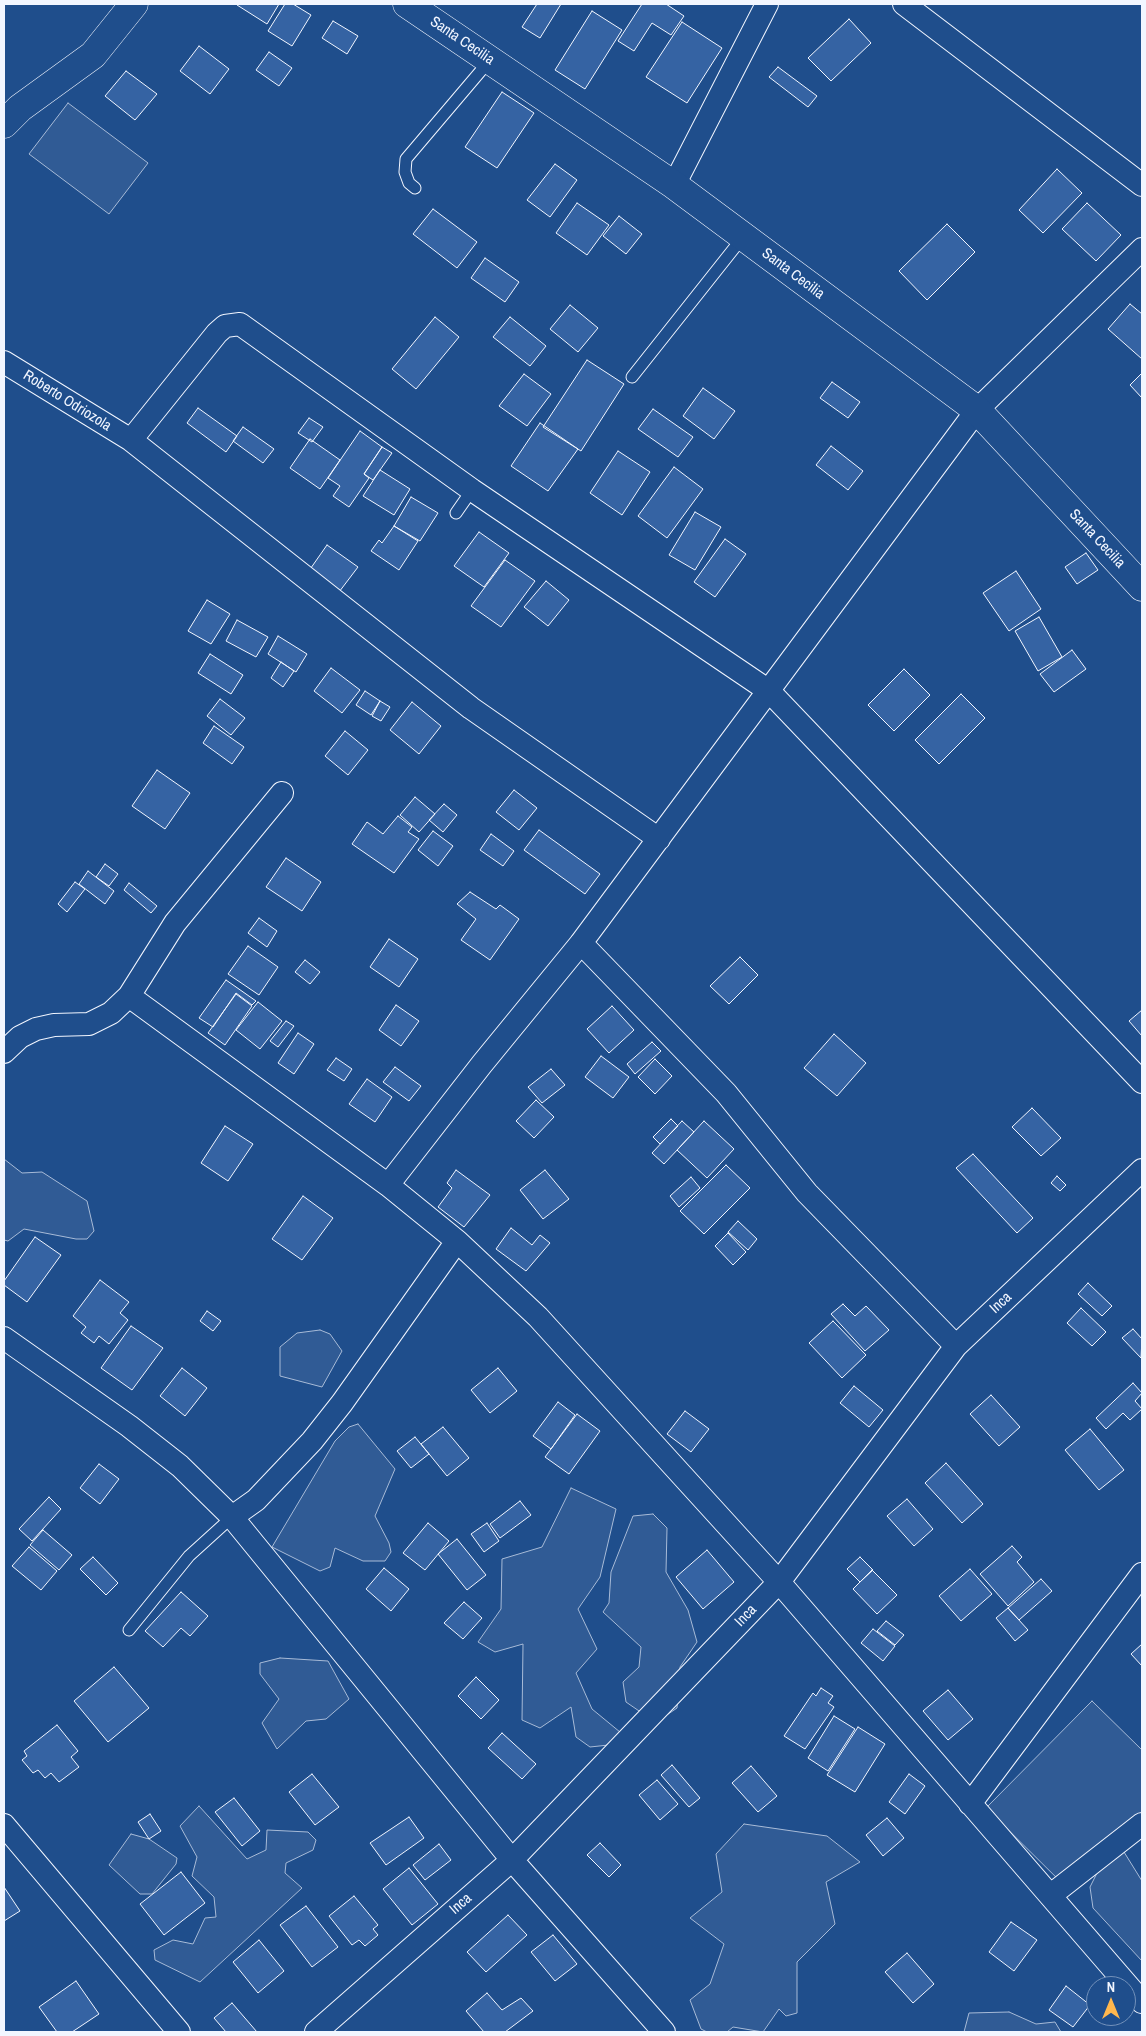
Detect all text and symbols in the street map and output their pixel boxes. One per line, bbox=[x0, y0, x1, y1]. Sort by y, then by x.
street label: Santa Cecilia bbox=[426, 13, 498, 69]
street label: Santa Cecilia bbox=[758, 245, 828, 303]
street label: Roberto Odriozola bbox=[20, 367, 114, 435]
street label: Santa Cecilia bbox=[1065, 506, 1129, 572]
street label: Inca bbox=[986, 1288, 1016, 1318]
street label: Inca bbox=[731, 1601, 761, 1631]
street label: Inca bbox=[446, 1890, 476, 1918]
north arrow bbox=[1086, 1976, 1136, 2026]
text: N bbox=[1107, 1978, 1115, 1996]

